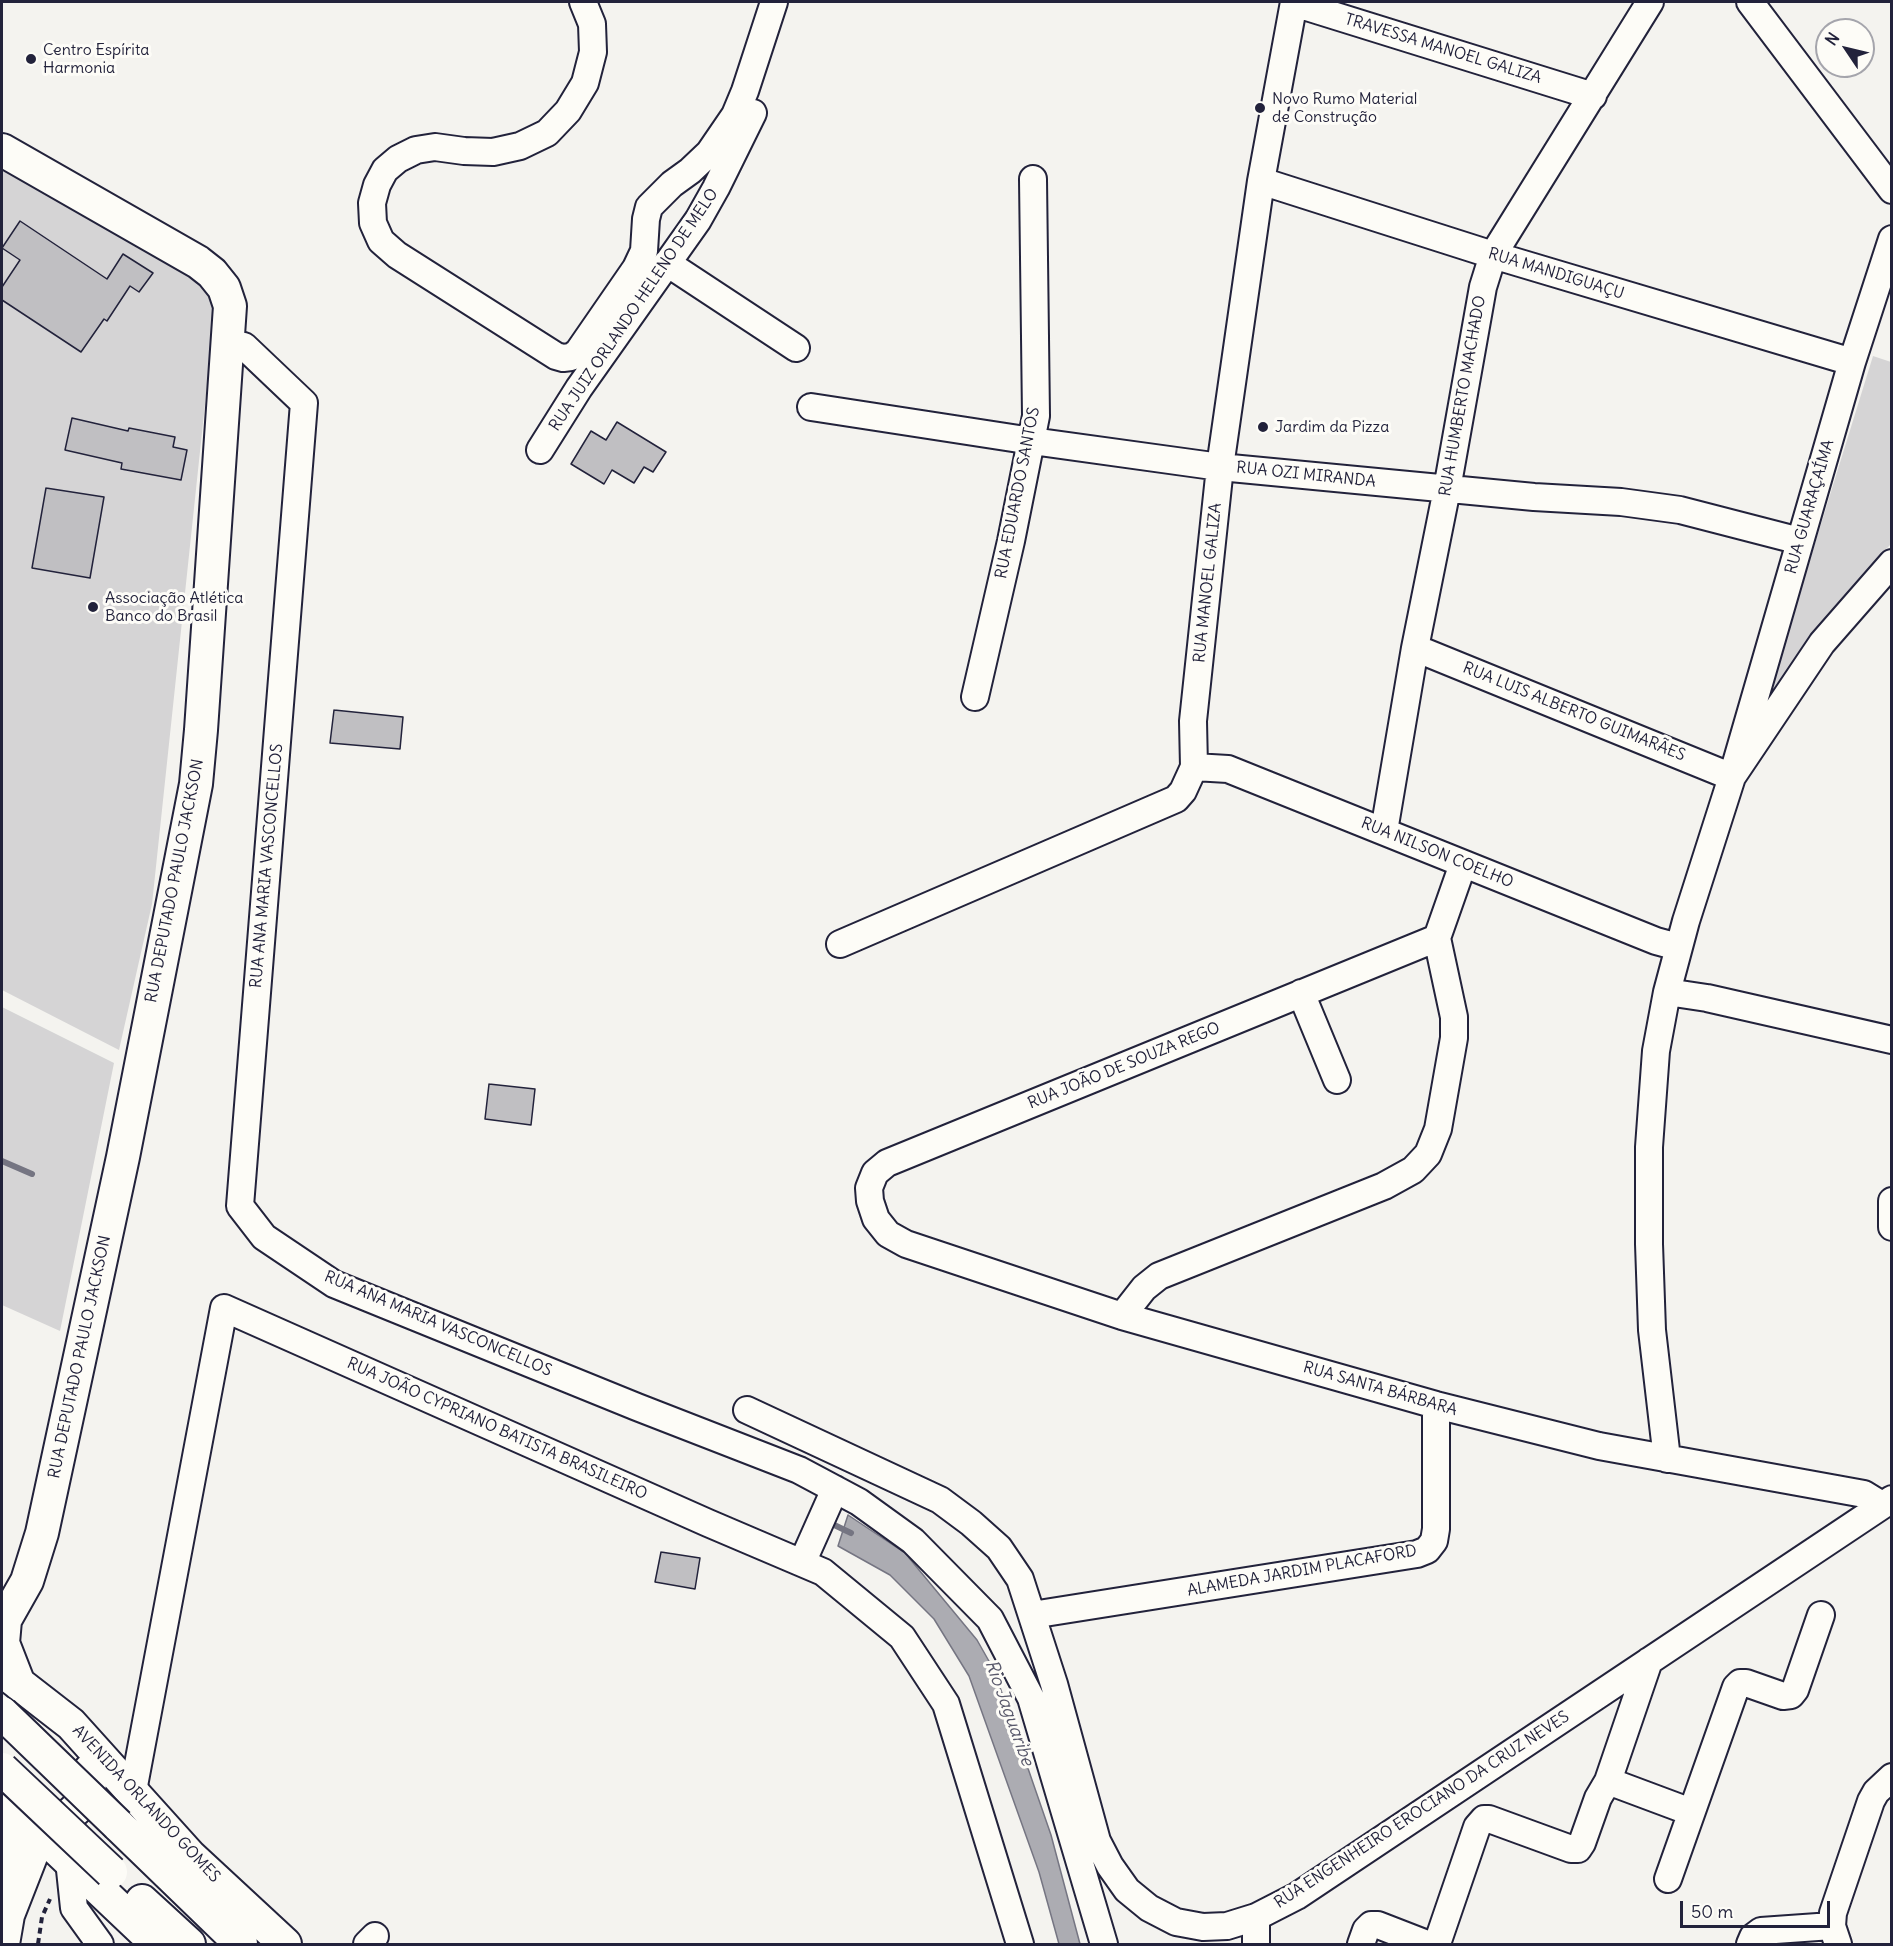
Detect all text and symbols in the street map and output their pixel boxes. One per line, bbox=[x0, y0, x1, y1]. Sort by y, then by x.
street label: TRAVESSA MANOEL GALIZA bbox=[1342, 10, 1544, 88]
north arrow bbox=[1815, 18, 1875, 78]
text: N bbox=[1821, 29, 1843, 49]
place label: Centro Espírita Harmonia bbox=[43, 40, 149, 78]
marker: Centro Espírita Harmonia bbox=[24, 52, 38, 66]
place label: Novo Rumo Material de Construção bbox=[1272, 89, 1417, 127]
marker: Novo Rumo Material de Construção bbox=[1253, 101, 1267, 115]
street label: RUA JUIZ ORLANDO HELENO DE MELO bbox=[545, 185, 723, 435]
street label: RUA MANDIGUAÇU bbox=[1486, 244, 1626, 304]
street label: RUA HUMBERTO MACHADO bbox=[1436, 294, 1490, 498]
street label: RUA EDUARDO SANTOS bbox=[992, 406, 1044, 580]
place label: Jardim da Pizza bbox=[1275, 417, 1389, 437]
marker: Jardim da Pizza bbox=[1256, 420, 1270, 434]
street label: RUA GUARAÇAÍMA bbox=[1782, 438, 1838, 576]
street label: RUA OZI MIRANDA bbox=[1235, 458, 1377, 492]
street label: RUA MANOEL GALIZA bbox=[1190, 502, 1226, 664]
place label: Associação Atlética Banco do Brasil bbox=[105, 588, 243, 626]
marker: Associação Atlética Banco do Brasil bbox=[86, 600, 100, 614]
street label: RUA LUIS ALBERTO GUIMARÃES bbox=[1460, 658, 1688, 766]
street label: RUA ANA MARIA VASCONCELLOS bbox=[247, 743, 287, 989]
street label: RUA DEPUTADO PAULO JACKSON bbox=[142, 758, 208, 1004]
street label: RUA NILSON COELHO bbox=[1358, 814, 1516, 892]
street label: RUA JOÃO DE SOUZA REGO bbox=[1025, 1019, 1223, 1113]
street label: RUA DEPUTADO PAULO JACKSON bbox=[45, 1234, 115, 1480]
street label: RUA ANA MARIA VASCONCELLOS bbox=[321, 1267, 555, 1381]
street label: RUA JOÃO CYPRIANO BATISTA BRASILEIRO bbox=[344, 1354, 650, 1504]
street label: RUA SANTA BÁRBARA bbox=[1301, 1358, 1459, 1420]
street label: ALAMEDA JARDIM PLACAFORD bbox=[1186, 1541, 1418, 1601]
water label: Rio Jaguaribe bbox=[980, 1657, 1038, 1769]
street label: RUA ENGENHEIRO EROCIANO DA CRUZ NEVES bbox=[1271, 1707, 1573, 1913]
street label: AVENIDA ORLANDO GOMES bbox=[68, 1721, 224, 1887]
scale bar bbox=[1683, 1889, 1833, 1927]
text: 50 m bbox=[1691, 1900, 1733, 1923]

